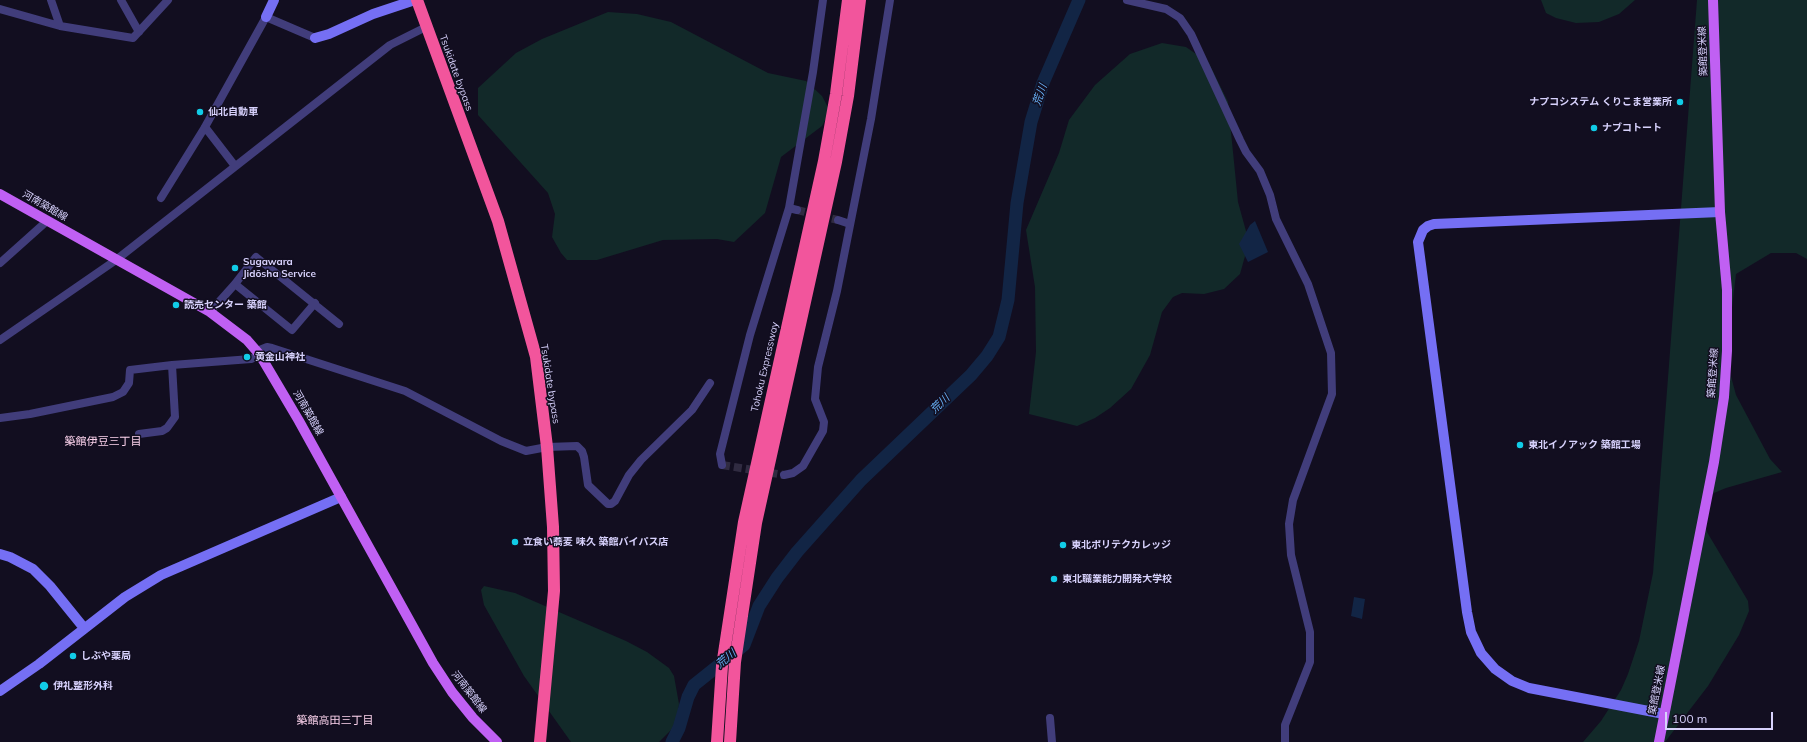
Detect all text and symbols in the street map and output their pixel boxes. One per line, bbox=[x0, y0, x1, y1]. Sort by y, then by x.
street label: 築館登米線 bbox=[1696, 26, 1710, 76]
street label: Tsukidate bypass bbox=[437, 33, 475, 113]
water label: 荒川 bbox=[1030, 82, 1050, 108]
place label: ナプコシステム くりこま営業所 bbox=[1529, 96, 1672, 108]
marker: ナプコシステム くりこま営業所 bbox=[1675, 97, 1685, 107]
place label: 仙北自動車 bbox=[208, 106, 258, 118]
marker: 仙北自動車 bbox=[195, 107, 205, 117]
place label: ナブコトート bbox=[1602, 122, 1662, 134]
marker: ナブコトート bbox=[1589, 123, 1599, 133]
street label: 河南築館線 bbox=[20, 188, 70, 224]
place label: Sugawara Jidōsha Service bbox=[243, 256, 316, 280]
marker: Sugawara Jidōsha Service bbox=[230, 263, 240, 273]
place label: 読売センター 築館 bbox=[184, 299, 267, 311]
marker: 読売センター 築館 bbox=[171, 300, 181, 310]
street label: Tohoku Expressway bbox=[749, 321, 781, 413]
street label: Tsukidate bypass bbox=[538, 343, 562, 425]
street label: 築館登米線 bbox=[1705, 348, 1721, 398]
place label: 黄金山神社 bbox=[255, 351, 305, 363]
marker: 黄金山神社 bbox=[242, 352, 252, 362]
street label: 河南築館線 bbox=[290, 388, 326, 438]
water label: 荒川 bbox=[928, 392, 952, 416]
district label: 築館伊豆三丁目 bbox=[65, 435, 141, 449]
place label: 東北イノアック 築館工場 bbox=[1528, 439, 1641, 451]
marker: 東北イノアック 築館工場 bbox=[1515, 440, 1525, 450]
place label: 立食い蕎麦 味久 築館バイパス店 bbox=[523, 536, 668, 548]
marker: 立食い蕎麦 味久 築館バイパス店 bbox=[510, 537, 520, 547]
place label: 東北ポリテクカレッジ bbox=[1071, 539, 1171, 551]
marker: 東北ポリテクカレッジ bbox=[1058, 540, 1068, 550]
place label: 東北職業能力開発大学校 bbox=[1062, 573, 1172, 585]
marker: 東北職業能力開発大学校 bbox=[1049, 574, 1059, 584]
water label: 荒川 bbox=[713, 647, 739, 671]
place label: しぶや薬局 bbox=[81, 650, 131, 662]
marker: しぶや薬局 bbox=[68, 651, 78, 661]
street label: 築館登米線 bbox=[1646, 664, 1668, 716]
street label: 河南築館線 bbox=[449, 669, 489, 715]
marker: 伊礼整形外科 bbox=[38, 680, 50, 692]
place label: 伊礼整形外科 bbox=[53, 680, 113, 692]
scale bar bbox=[1667, 704, 1775, 730]
text: 100 m bbox=[1672, 711, 1707, 726]
district label: 築館高田三丁目 bbox=[297, 714, 373, 728]

